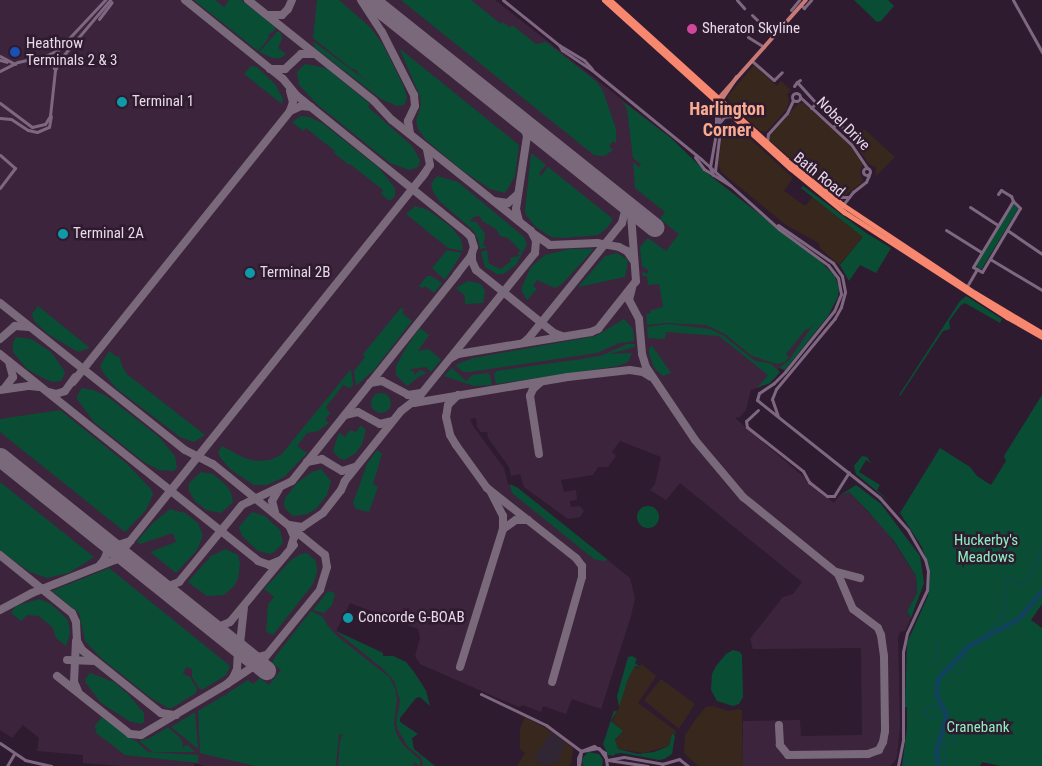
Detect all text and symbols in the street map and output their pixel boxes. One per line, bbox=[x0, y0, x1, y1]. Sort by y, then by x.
place label: Sheraton Skyline bbox=[702, 20, 800, 38]
marker: Sheraton Skyline bbox=[686, 23, 698, 35]
place label: Heathrow Terminals 2 & 3 bbox=[26, 34, 117, 69]
marker: Heathrow Terminals 2 & 3 bbox=[8, 45, 22, 59]
place label: Terminal 1 bbox=[132, 93, 194, 111]
street label: Nobel Drive bbox=[813, 94, 873, 154]
marker: Terminal 1 bbox=[116, 96, 128, 108]
district label: Harlington Corner bbox=[689, 99, 765, 142]
street label: Bath Road bbox=[790, 149, 848, 201]
place label: Terminal 2A bbox=[73, 225, 144, 243]
marker: Terminal 2A bbox=[57, 228, 69, 240]
place label: Terminal 2B bbox=[260, 264, 330, 282]
marker: Terminal 2B bbox=[244, 267, 256, 279]
park label: Huckerby's Meadows bbox=[954, 531, 1018, 566]
place label: Concorde G-BOAB bbox=[358, 609, 465, 627]
marker: Concorde G-BOAB bbox=[342, 612, 354, 624]
park label: Cranebank bbox=[947, 719, 1009, 737]

